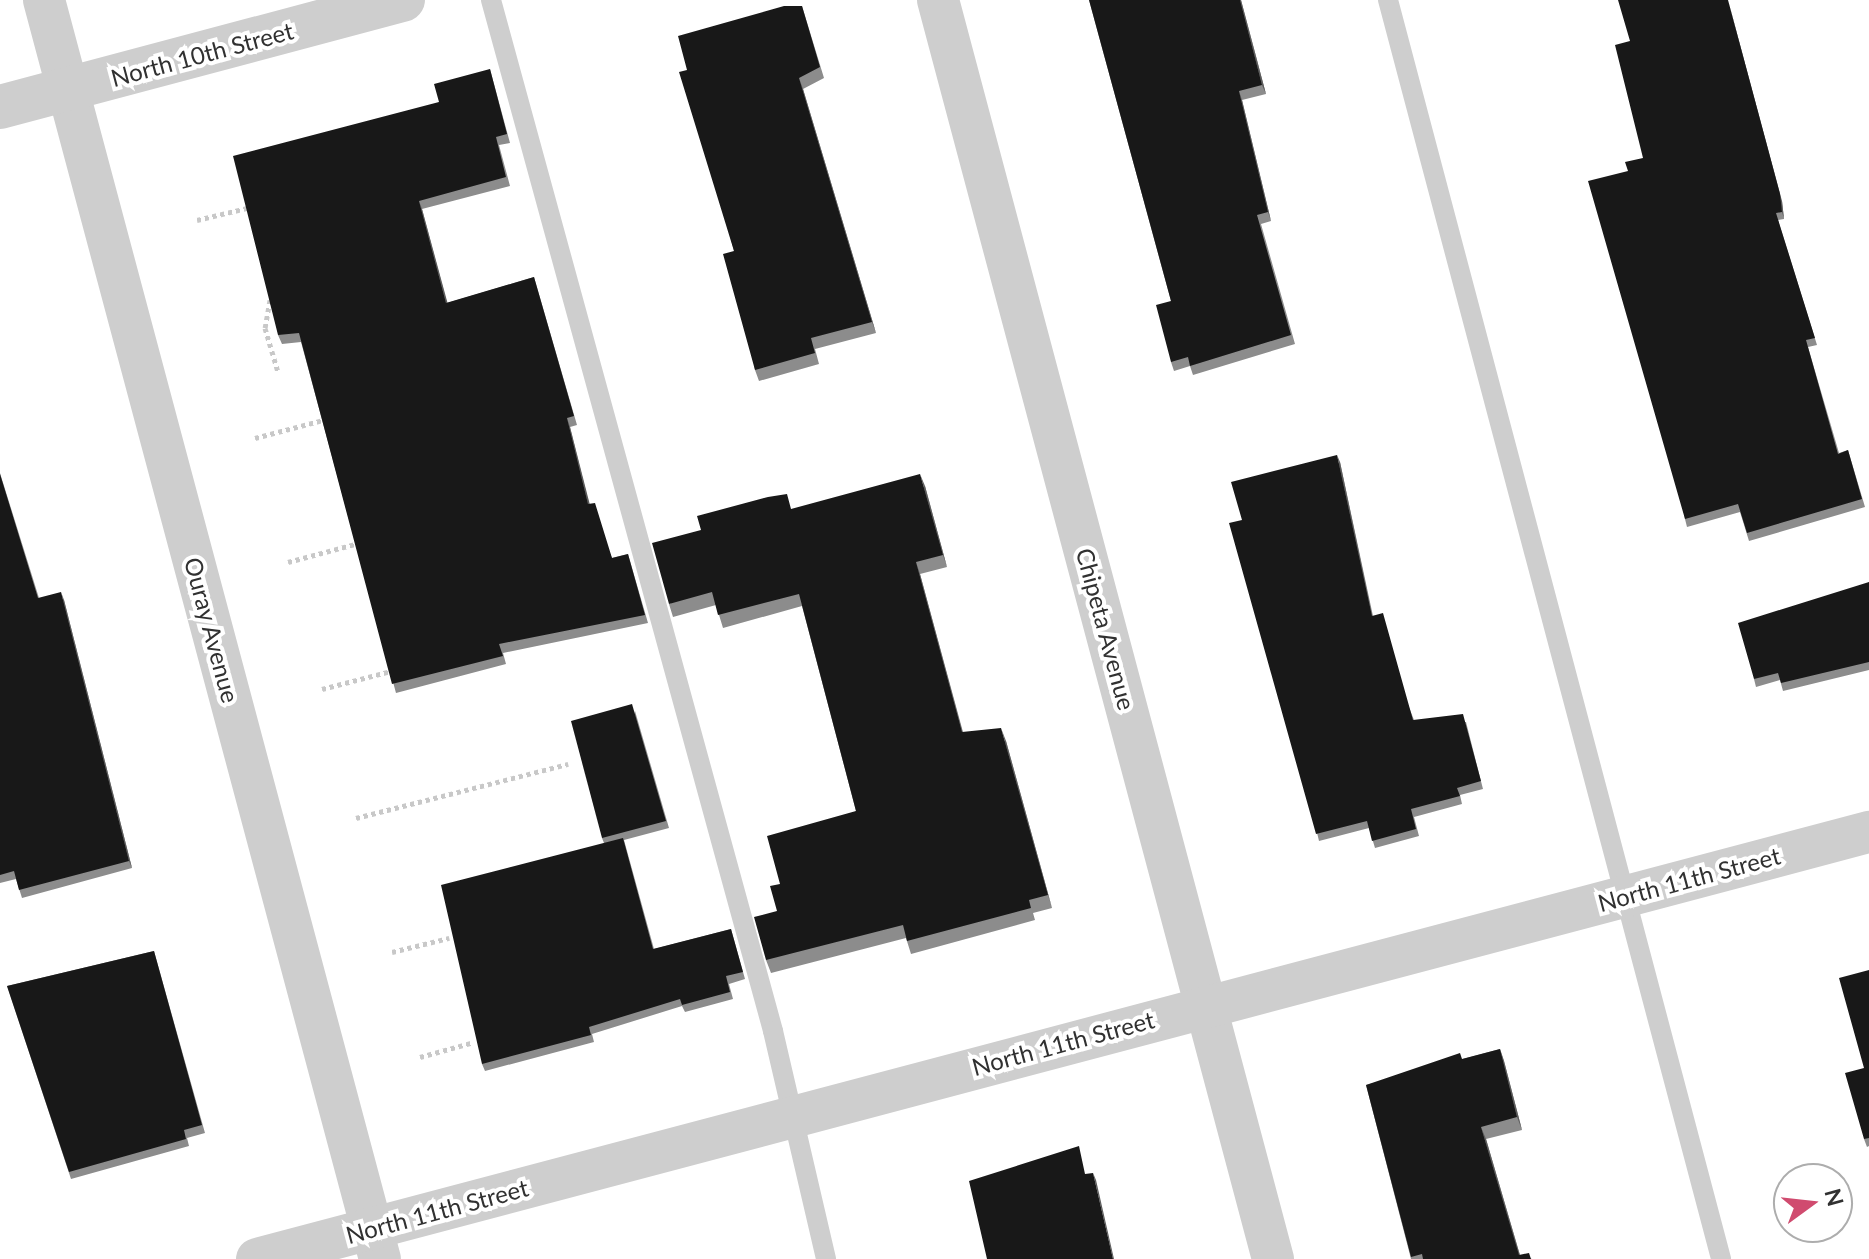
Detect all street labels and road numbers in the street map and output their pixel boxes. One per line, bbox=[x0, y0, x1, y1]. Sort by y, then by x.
street label: North 10th Street bbox=[108, 16, 296, 92]
street label: Chipeta Avenue bbox=[1070, 544, 1142, 714]
street label: Ouray Avenue bbox=[179, 554, 245, 706]
street label: North 11th Street bbox=[1595, 841, 1783, 917]
street label: North 11th Street bbox=[969, 1005, 1157, 1081]
street label: North 11th Street bbox=[343, 1173, 531, 1249]

